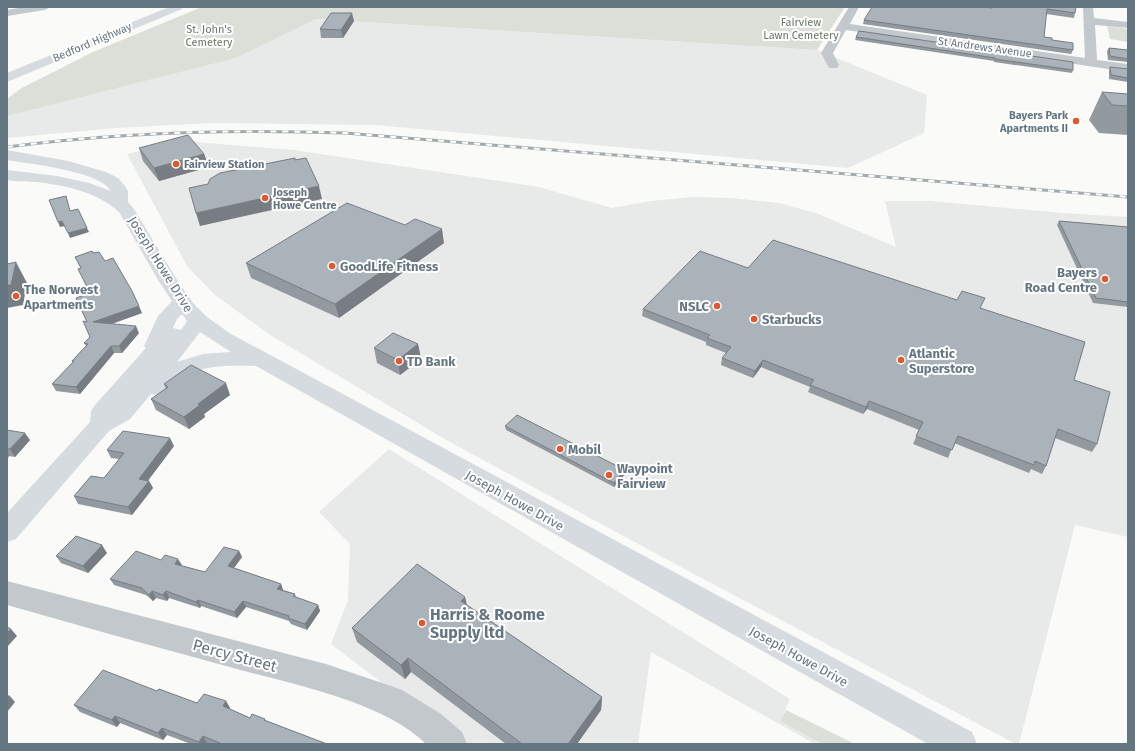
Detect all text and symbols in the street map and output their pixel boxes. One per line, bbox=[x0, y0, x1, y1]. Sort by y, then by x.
park label: Fairview Lawn Cemetery bbox=[763, 16, 839, 42]
street label: Bedford Highway bbox=[51, 20, 134, 65]
park label: St. John's Cemetery bbox=[186, 23, 233, 49]
street label: St Andrews Avenue bbox=[937, 34, 1033, 61]
place label: Bayers Park Apartments II bbox=[999, 109, 1069, 135]
marker: Bayers Park Apartments II bbox=[1071, 116, 1081, 126]
place label: Fairview Station bbox=[184, 158, 264, 171]
marker: Fairview Station bbox=[171, 159, 181, 169]
place label: Joseph Howe Centre bbox=[272, 186, 337, 212]
marker: Joseph Howe Centre bbox=[260, 193, 270, 203]
street label: Joseph Howe Drive bbox=[125, 214, 196, 315]
place label: GoodLife Fitness bbox=[340, 259, 439, 274]
marker: GoodLife Fitness bbox=[327, 261, 337, 271]
place label: Bayers Road Centre bbox=[1025, 265, 1098, 295]
marker: Bayers Road Centre bbox=[1100, 274, 1110, 284]
place label: The Norwest Apartments bbox=[23, 282, 99, 312]
marker: The Norwest Apartments bbox=[11, 291, 21, 301]
place label: NSLC bbox=[679, 299, 710, 314]
marker: NSLC bbox=[712, 301, 722, 311]
place label: Starbucks bbox=[762, 312, 822, 327]
marker: Starbucks bbox=[749, 314, 759, 324]
place label: Atlantic Superstore bbox=[908, 346, 975, 376]
place label: TD Bank bbox=[407, 354, 456, 369]
marker: Atlantic Superstore bbox=[896, 355, 906, 365]
marker: TD Bank bbox=[394, 356, 404, 366]
place label: Mobil bbox=[568, 442, 601, 457]
marker: Mobil bbox=[555, 444, 565, 454]
place label: Waypoint Fairview bbox=[617, 461, 674, 491]
street label: Joseph Howe Drive bbox=[463, 467, 567, 534]
marker: Waypoint Fairview bbox=[604, 470, 614, 480]
place label: Harris & Roome Supply ltd bbox=[430, 605, 545, 642]
marker: Harris & Roome Supply ltd bbox=[417, 618, 427, 628]
street label: Joseph Howe Drive bbox=[747, 623, 851, 690]
street label: Percy Street bbox=[191, 635, 279, 676]

